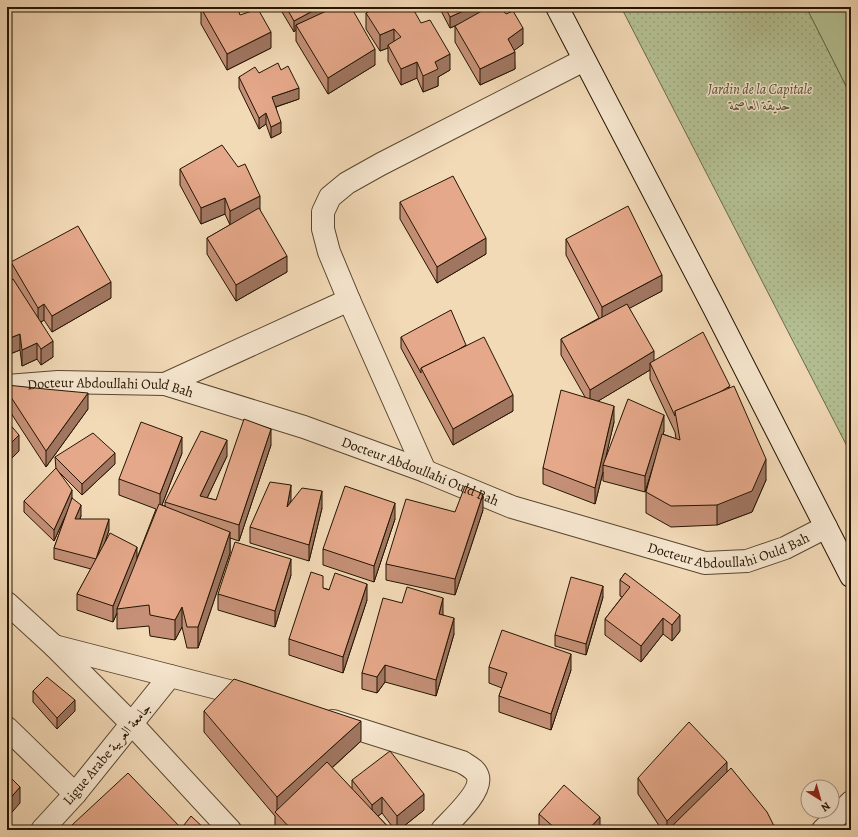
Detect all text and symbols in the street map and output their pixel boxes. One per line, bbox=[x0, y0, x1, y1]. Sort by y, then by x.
park label: Jardin de la Capitale حديقة العاصمة bbox=[707, 80, 812, 115]
street label: Docteur Abdoullahi Ould Bah bbox=[26, 372, 197, 402]
street label: Docteur Abdoullahi Ould Bah bbox=[339, 432, 502, 510]
street label: Docteur Abdoullahi Ould Bah bbox=[645, 527, 813, 573]
street label: Ligue Arabe جامعة العربية bbox=[58, 699, 156, 809]
north arrow bbox=[800, 779, 840, 819]
text: N bbox=[818, 798, 833, 815]

